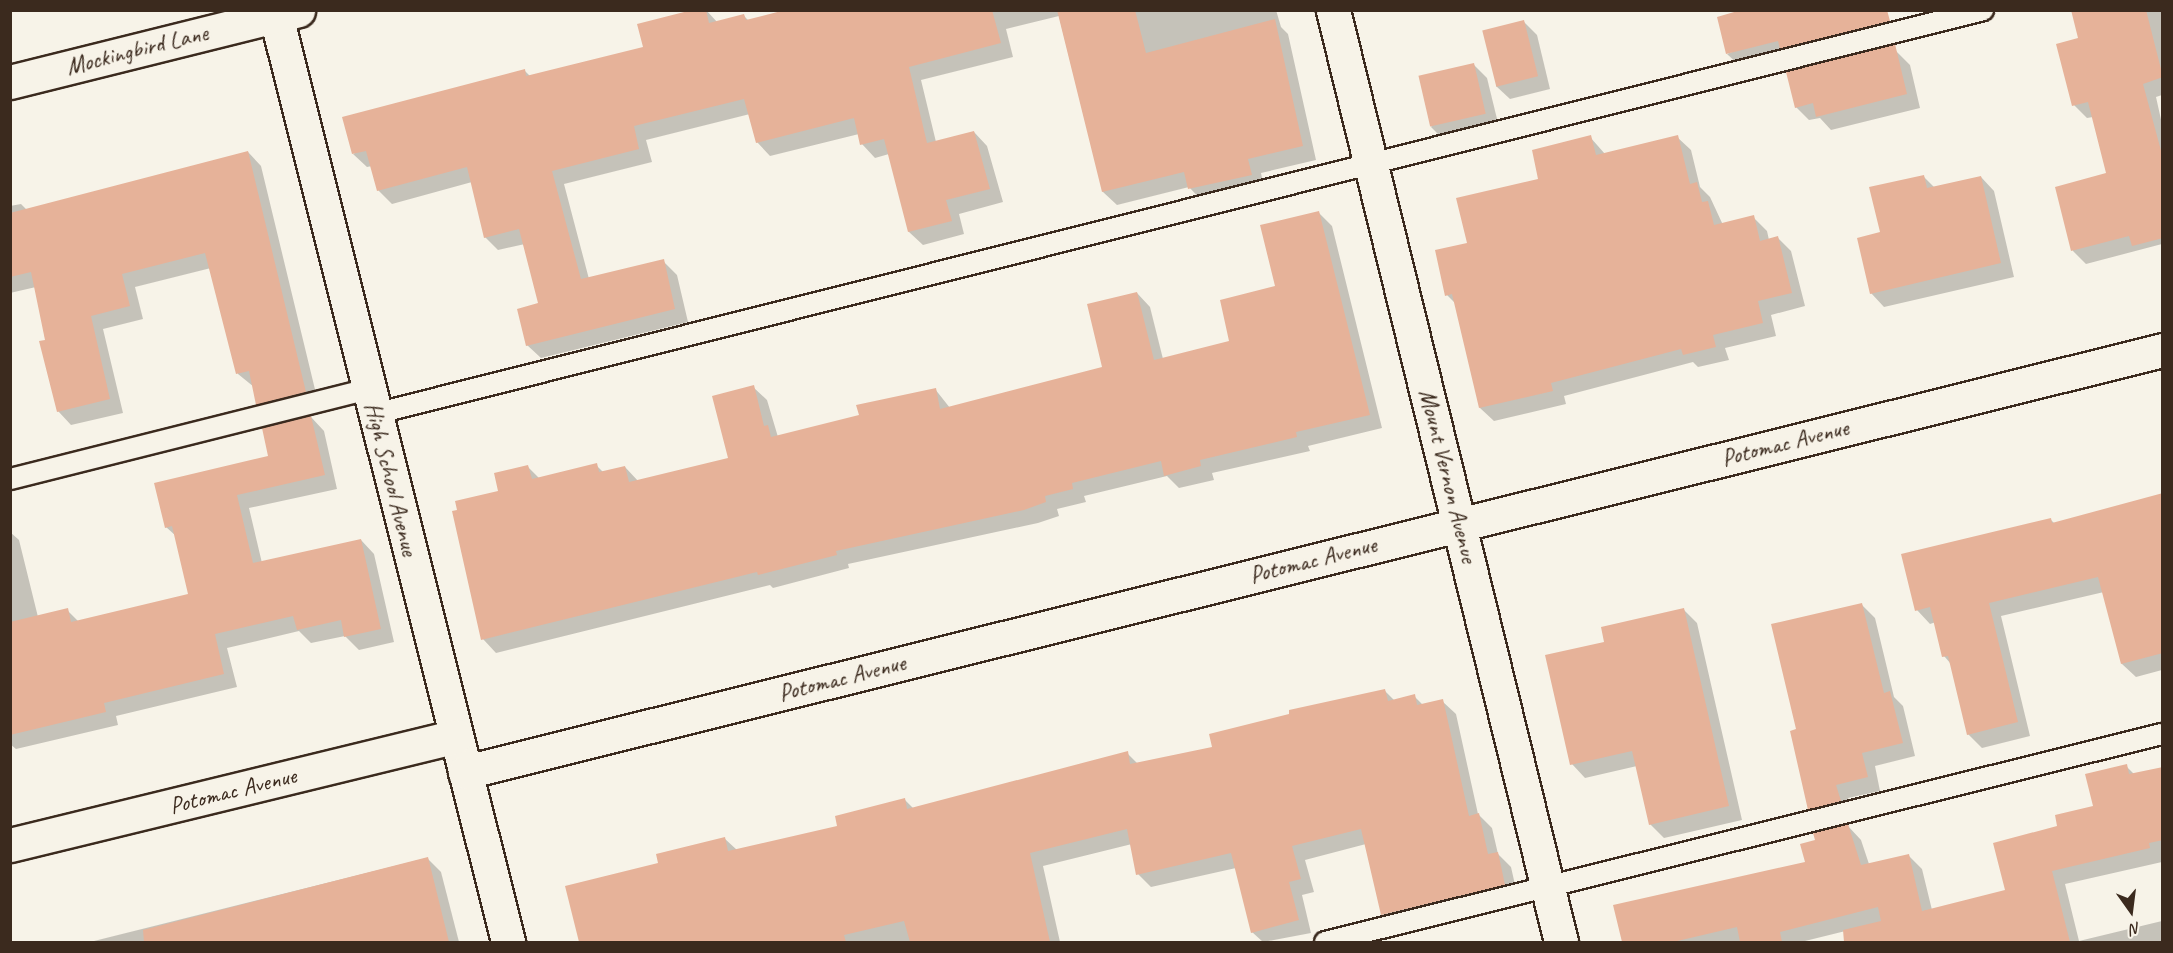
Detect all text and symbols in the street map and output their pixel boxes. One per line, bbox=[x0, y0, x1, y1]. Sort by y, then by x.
street label: Mockingbird Lane bbox=[63, 18, 211, 82]
street label: Mount Vernon Avenue bbox=[1413, 386, 1483, 566]
street label: High School Avenue bbox=[358, 400, 424, 558]
street label: Potomac Avenue bbox=[1719, 413, 1851, 473]
street label: Potomac Avenue bbox=[1247, 530, 1379, 590]
street label: Potomac Avenue bbox=[776, 648, 908, 708]
street label: Potomac Avenue bbox=[167, 761, 299, 821]
north arrow bbox=[2101, 881, 2161, 941]
text: N bbox=[2128, 918, 2143, 939]

